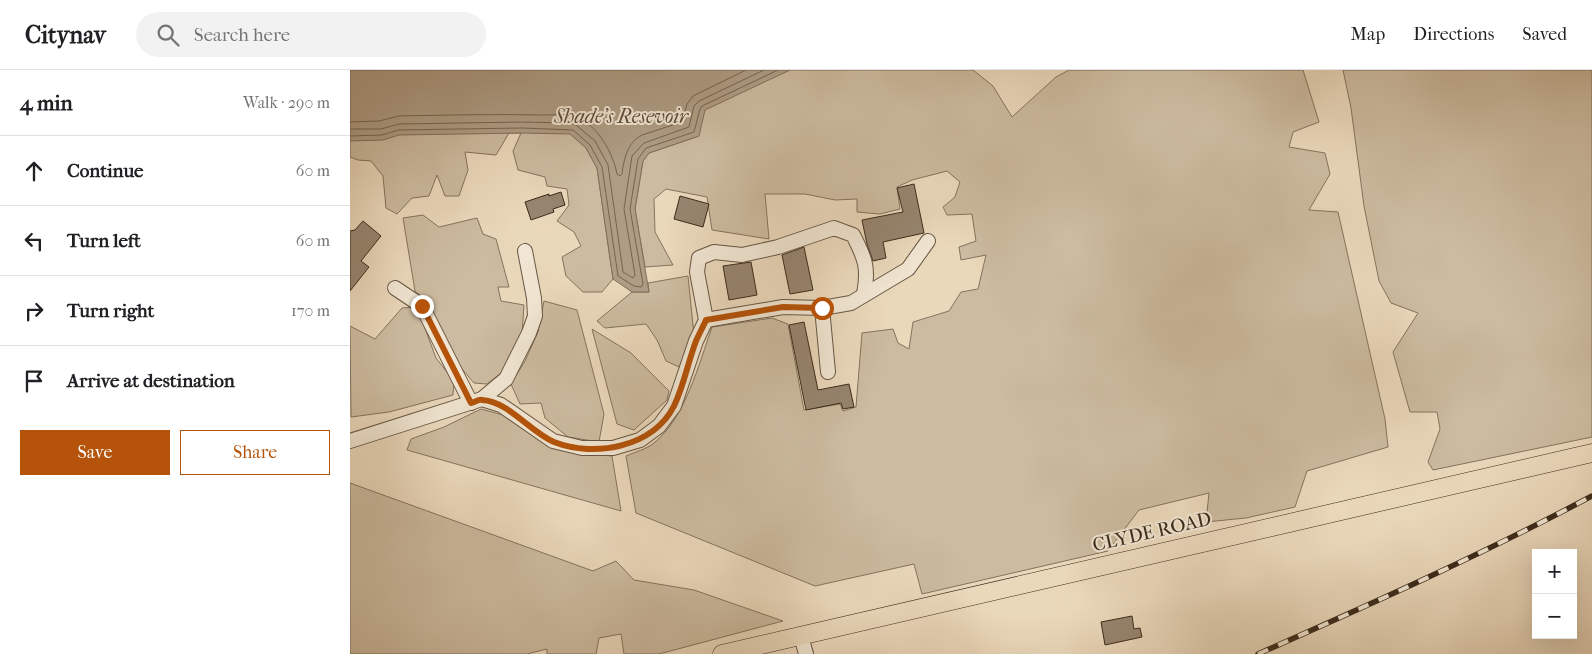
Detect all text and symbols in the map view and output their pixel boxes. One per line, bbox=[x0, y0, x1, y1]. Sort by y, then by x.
search box bbox=[136, 12, 486, 57]
text: Citynav bbox=[25, 21, 106, 49]
icon: search bbox=[154, 21, 182, 49]
text: Search here bbox=[194, 24, 290, 46]
text: Map bbox=[1351, 24, 1385, 45]
text: Directions bbox=[1413, 24, 1494, 45]
text: Saved bbox=[1522, 24, 1567, 45]
text: 4 min bbox=[20, 91, 73, 115]
text: Walk · 290 m bbox=[243, 93, 330, 112]
water label: Shade’s Resevoir bbox=[553, 105, 690, 128]
icon: ahead bbox=[20, 157, 48, 185]
text: Continue bbox=[67, 160, 143, 182]
text: 60 m bbox=[296, 161, 330, 180]
icon: left bbox=[20, 227, 48, 255]
text: Turn left bbox=[67, 230, 141, 252]
text: 60 m bbox=[296, 231, 330, 250]
route end bbox=[411, 295, 434, 318]
icon: right bbox=[20, 297, 48, 325]
route start bbox=[811, 297, 834, 320]
text: Turn right bbox=[67, 300, 154, 322]
text: 170 m bbox=[291, 301, 330, 320]
icon: arrive bbox=[20, 367, 48, 395]
text: Arrive at destination bbox=[67, 370, 235, 392]
button: Save bbox=[20, 430, 170, 475]
button: Share bbox=[180, 430, 330, 475]
street label: CLYDE ROAD bbox=[1090, 508, 1214, 556]
map controls bbox=[1532, 549, 1577, 639]
button: + bbox=[1532, 549, 1577, 594]
button: − bbox=[1532, 594, 1577, 639]

